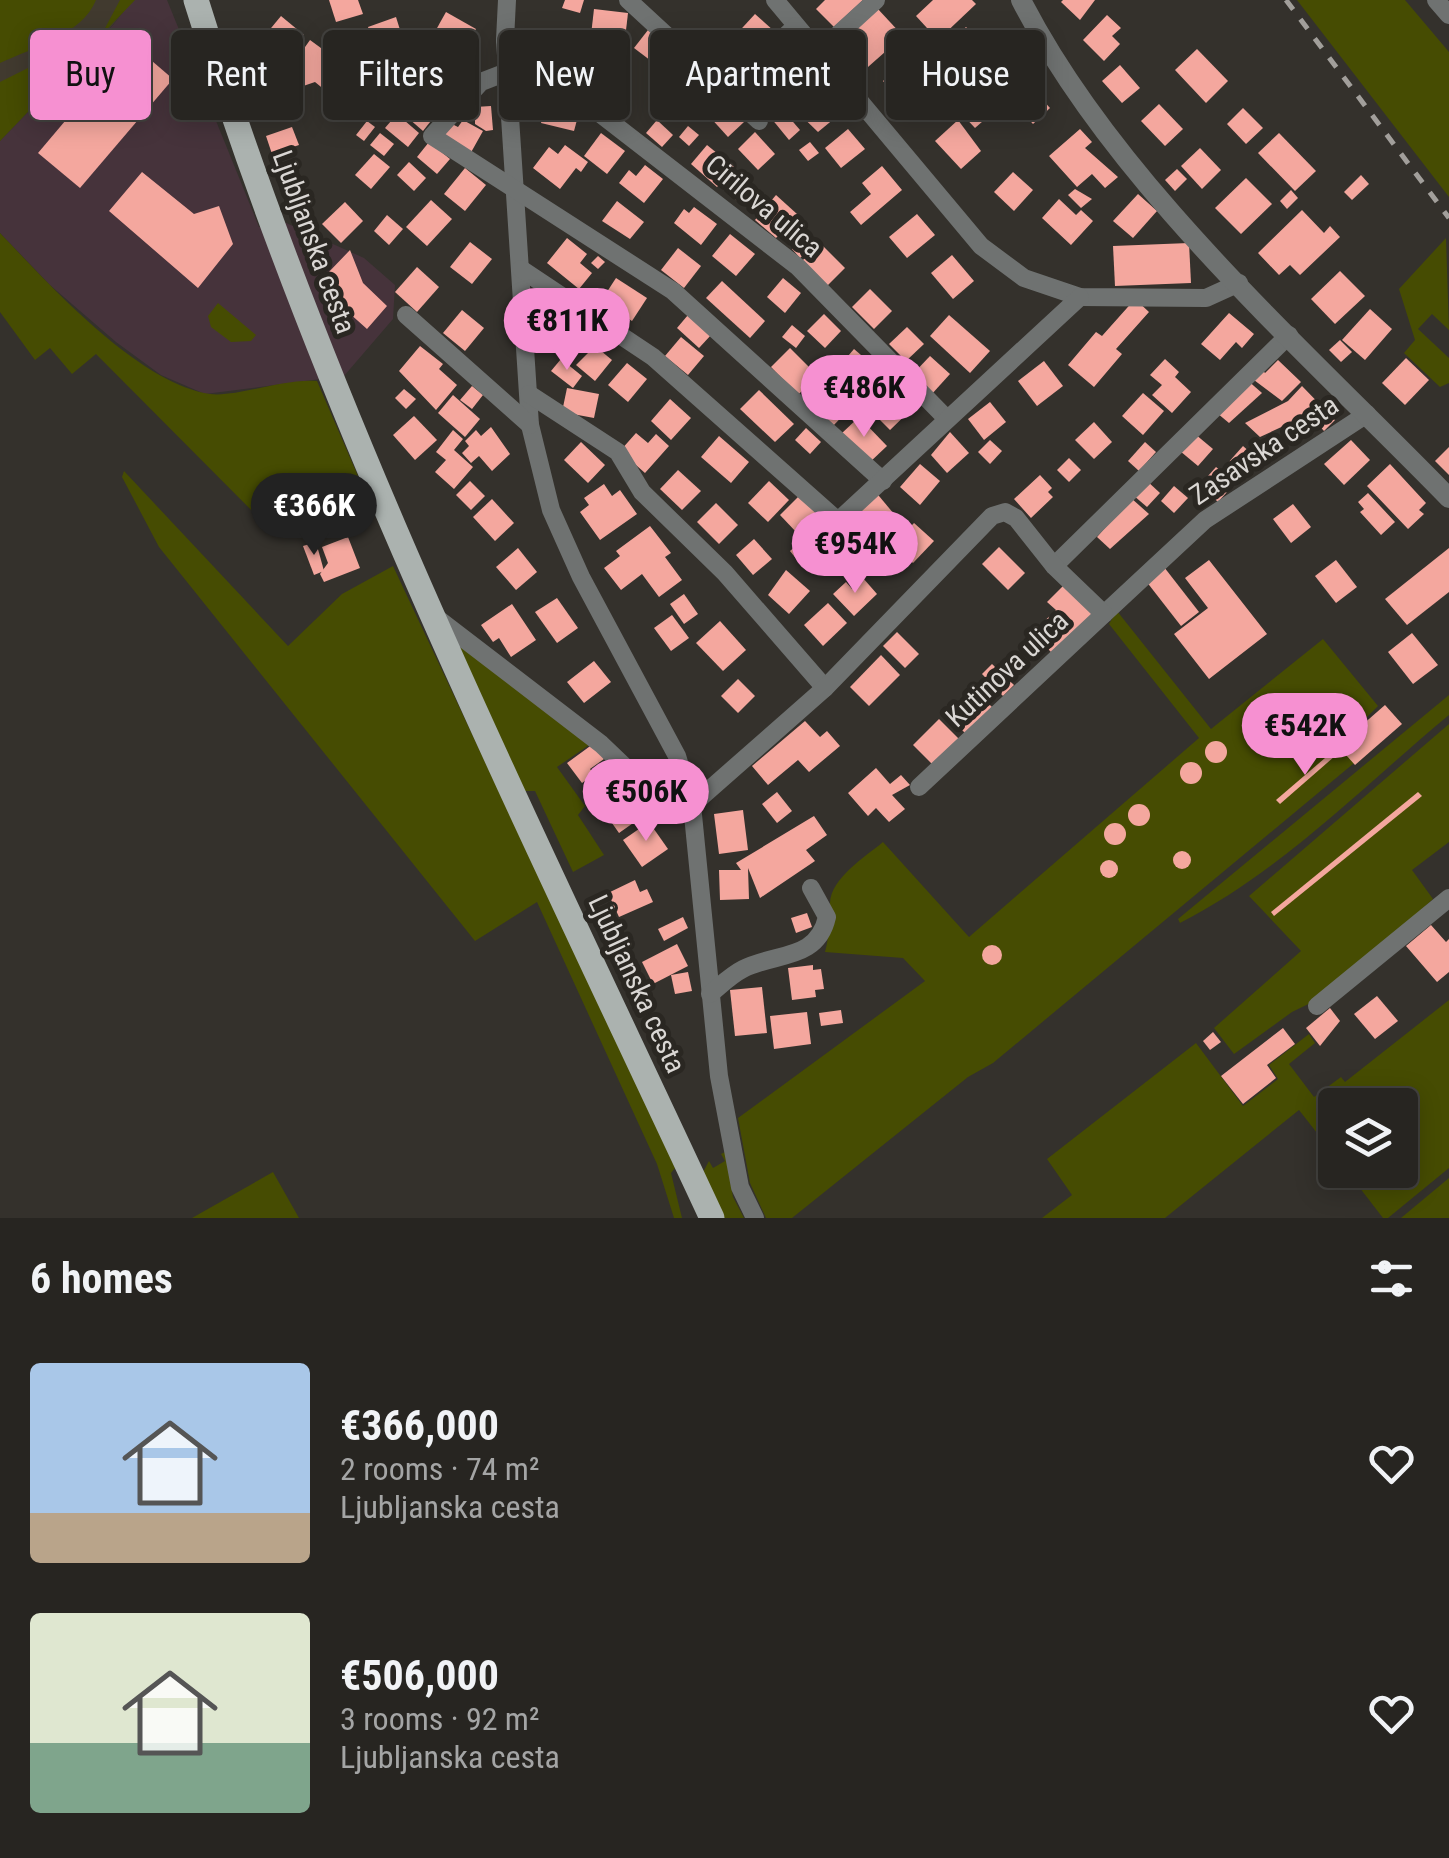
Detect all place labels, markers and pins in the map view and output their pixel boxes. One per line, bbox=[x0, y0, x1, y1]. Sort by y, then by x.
pin: €811K bbox=[497, 288, 637, 373]
pin: €486K bbox=[794, 355, 934, 440]
pin: €366K bbox=[244, 473, 384, 558]
pin: €954K bbox=[785, 511, 925, 596]
pin: €542K bbox=[1235, 693, 1375, 778]
pin: €506K bbox=[576, 759, 716, 844]

